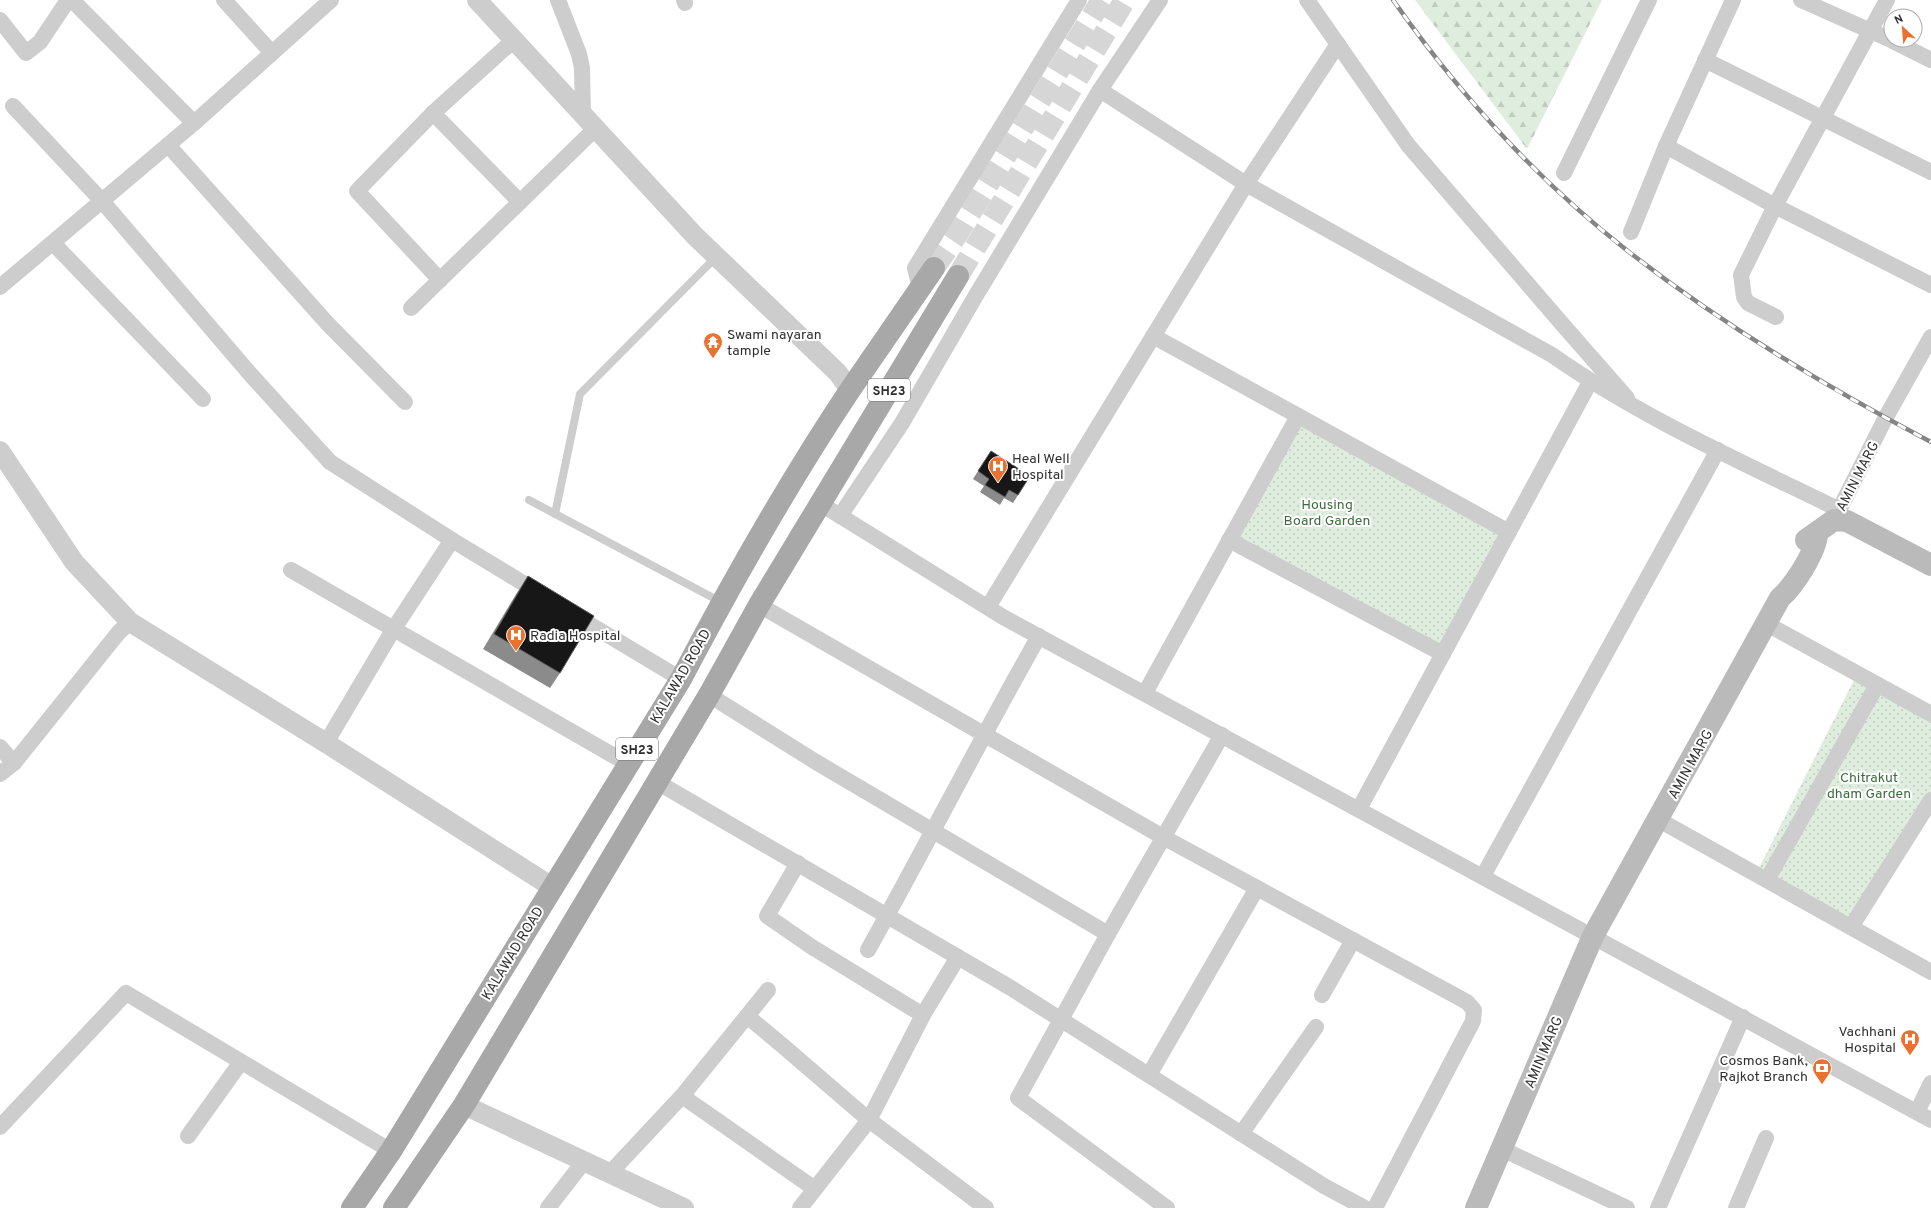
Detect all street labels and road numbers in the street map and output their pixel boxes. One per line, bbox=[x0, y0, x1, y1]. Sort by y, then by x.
road number: SH23 bbox=[868, 379, 910, 401]
street label: AMIN MARG bbox=[1833, 439, 1883, 515]
street label: KALAWAD ROAD bbox=[647, 627, 715, 727]
street label: AMIN MARG bbox=[1665, 727, 1717, 802]
road number: SH23 bbox=[616, 738, 658, 760]
street label: KALAWAD ROAD bbox=[479, 904, 548, 1004]
street label: AMIN MARG bbox=[1522, 1014, 1567, 1091]

